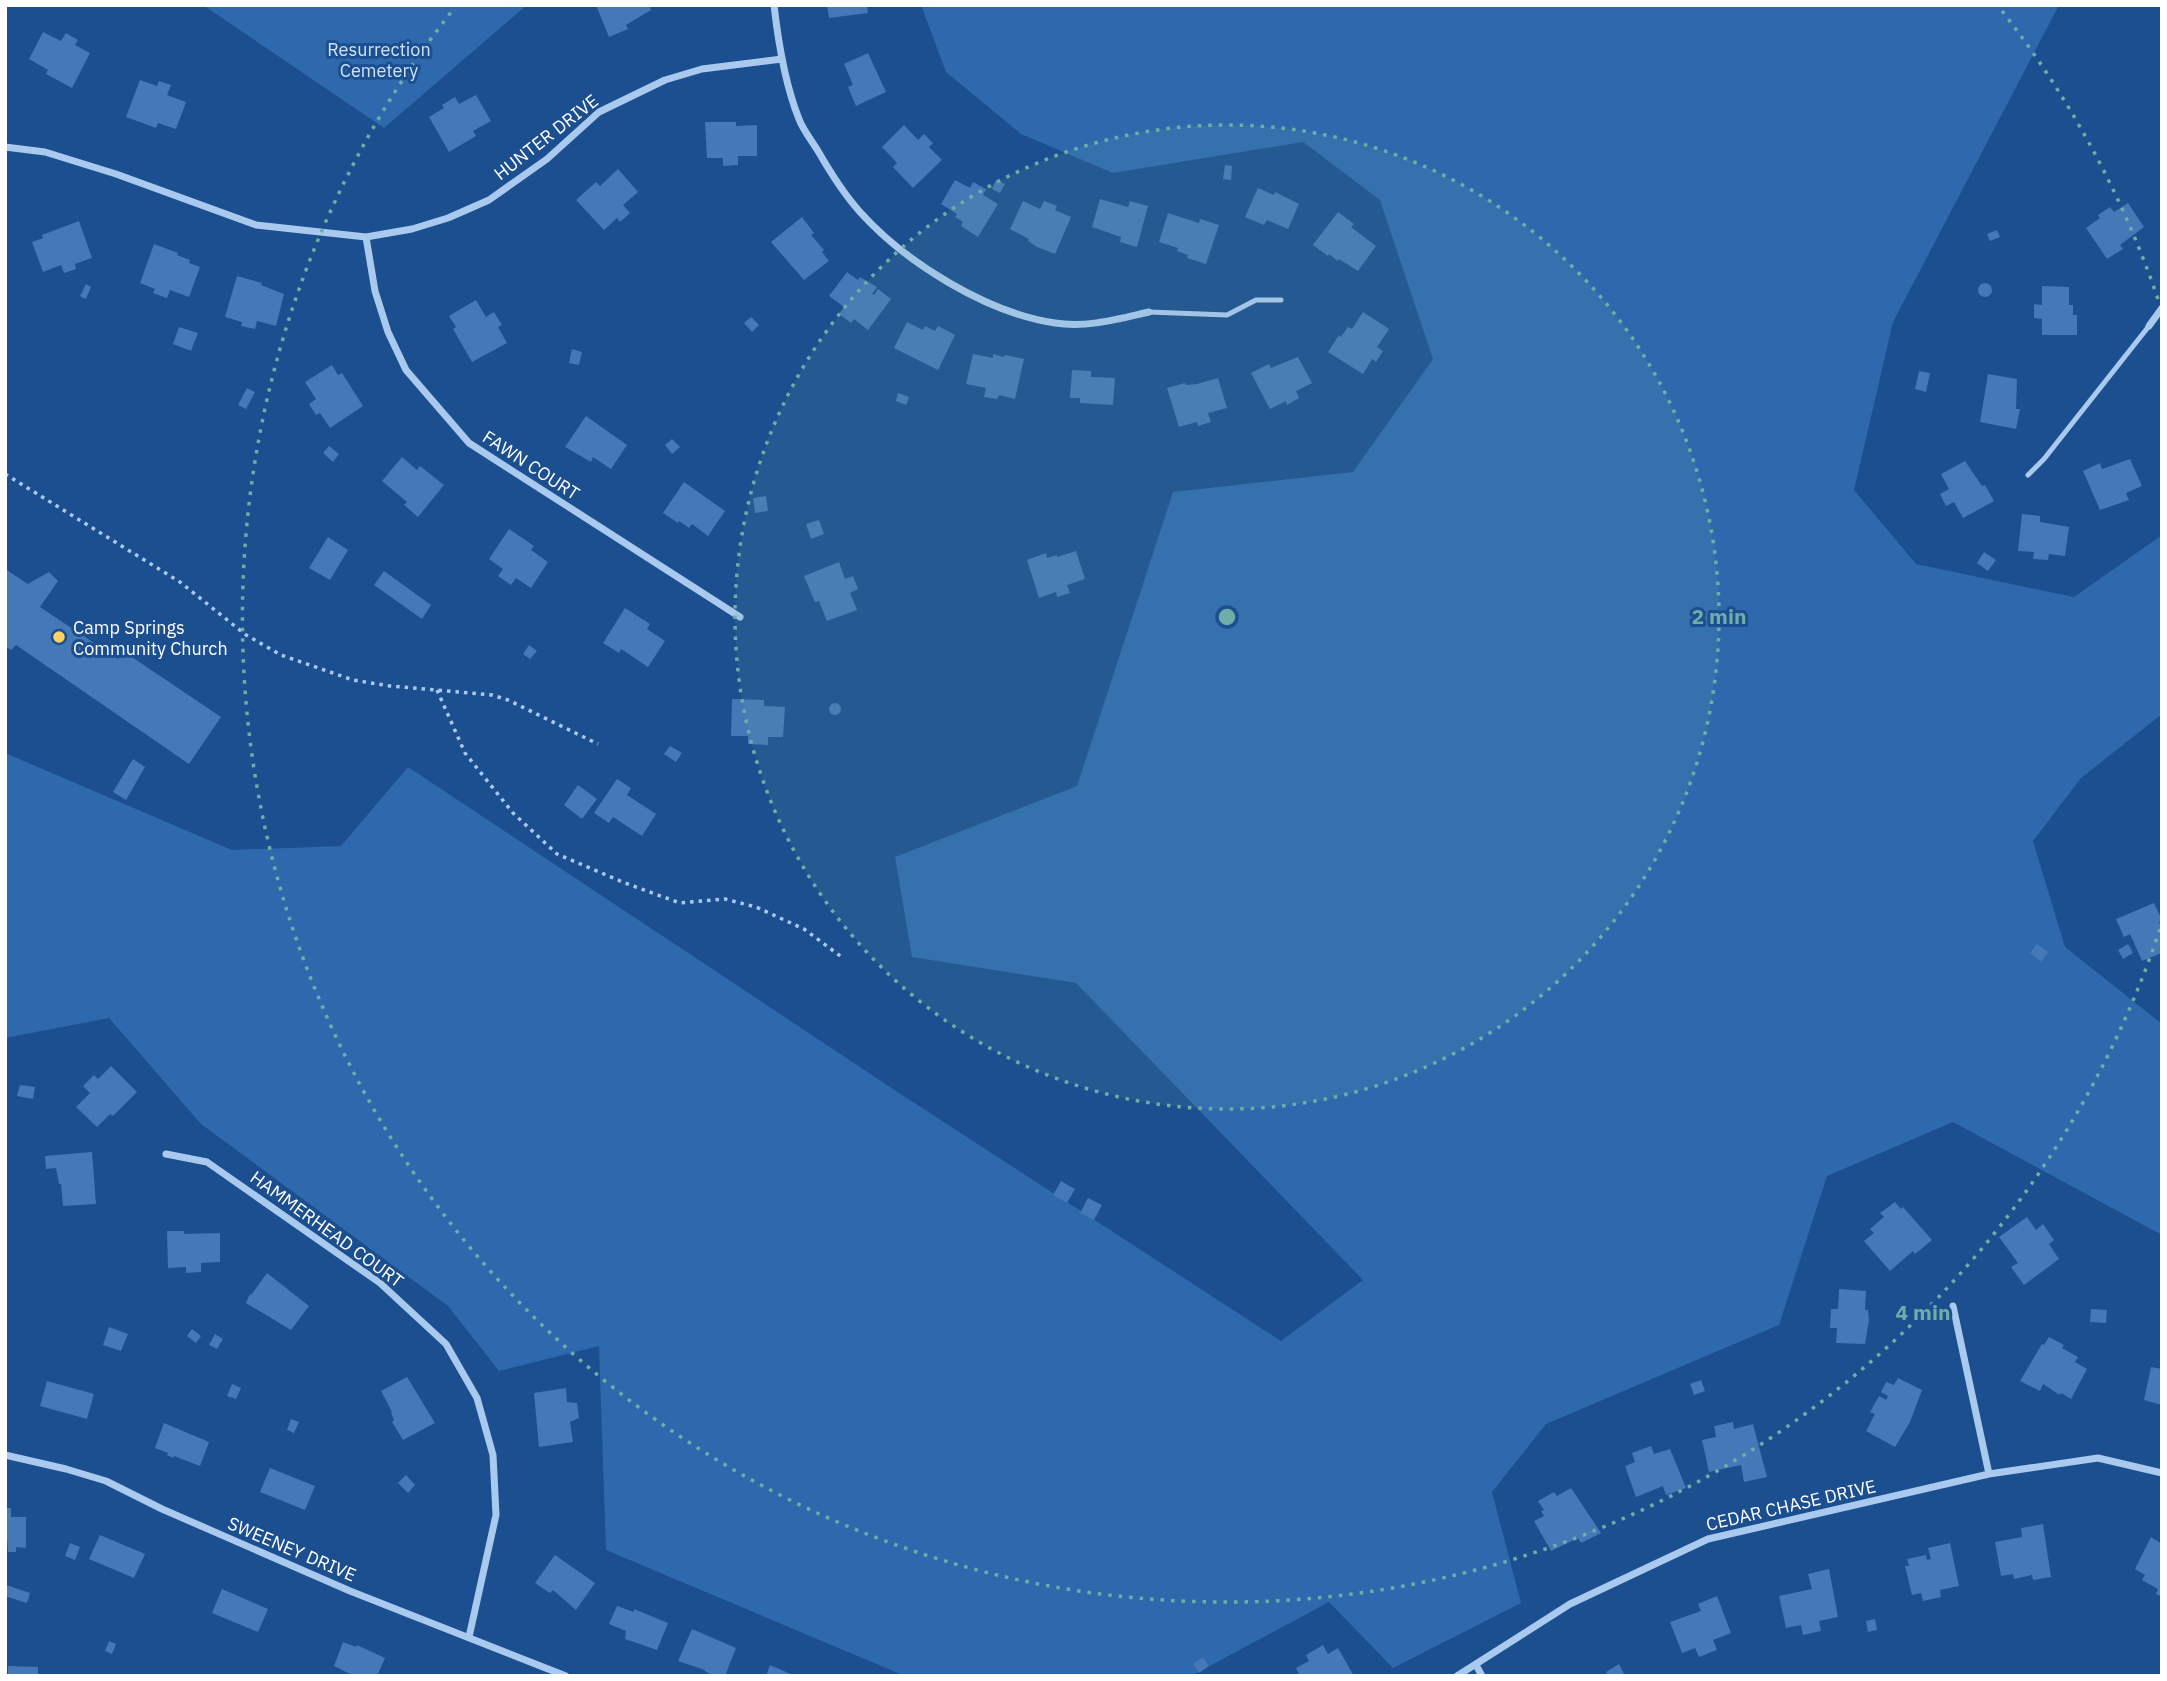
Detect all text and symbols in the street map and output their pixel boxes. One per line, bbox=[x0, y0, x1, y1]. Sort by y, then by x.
park label: Resurrection Cemetery bbox=[327, 38, 431, 82]
street label: HUNTER DRIVE bbox=[489, 89, 603, 185]
street label: FAWN COURT bbox=[478, 425, 584, 505]
text: 2 min bbox=[1692, 602, 1746, 630]
centre of rings bbox=[1215, 605, 1239, 629]
place label: Camp Springs Community Church bbox=[73, 616, 228, 660]
marker: Camp Springs Community Church bbox=[51, 629, 67, 645]
street label: HAMMERHEAD COURT bbox=[246, 1166, 408, 1292]
text: 4 min bbox=[1896, 1298, 1950, 1326]
street label: CEDAR CHASE DRIVE bbox=[1704, 1474, 1878, 1536]
street label: SWEENEY DRIVE bbox=[224, 1512, 360, 1586]

